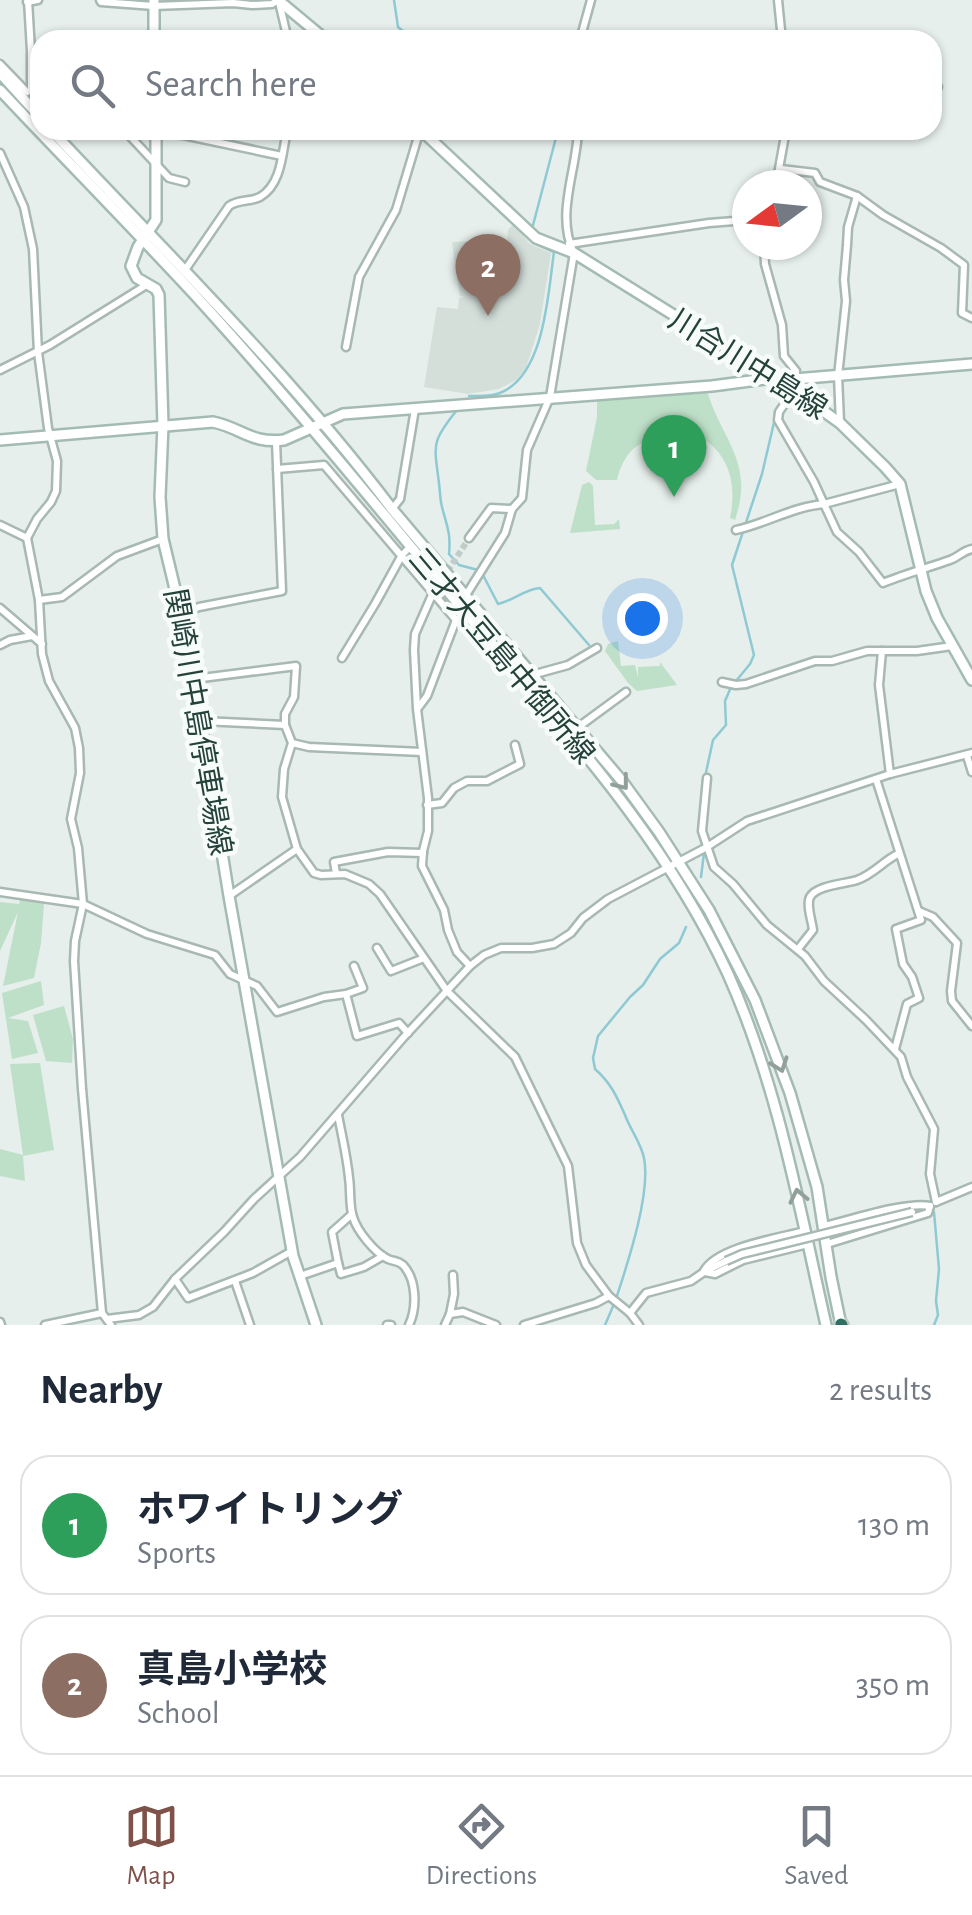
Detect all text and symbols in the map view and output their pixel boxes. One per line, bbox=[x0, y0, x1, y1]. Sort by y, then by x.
search box bbox=[30, 30, 942, 140]
icon: search bbox=[65, 58, 120, 113]
text: Search here bbox=[145, 66, 317, 104]
north arrow bbox=[732, 170, 822, 260]
pin: 2 bbox=[456, 234, 520, 316]
street label: 川合川中島線 bbox=[663, 303, 833, 425]
pin: 1 bbox=[642, 414, 706, 497]
street label: 三才大豆島中御所線 bbox=[403, 542, 601, 770]
street label: 関崎川中島停車場線 bbox=[159, 586, 237, 858]
your location bbox=[617, 593, 668, 644]
one-way arrow bbox=[610, 771, 628, 789]
one-way arrow bbox=[768, 1055, 789, 1072]
one-way arrow bbox=[788, 1187, 809, 1204]
text: Nearby bbox=[40, 1369, 163, 1411]
text: 2 results bbox=[829, 1374, 932, 1406]
text: ホワイトリング bbox=[137, 1492, 403, 1530]
text: 1 bbox=[69, 1509, 80, 1541]
text: 130 m bbox=[858, 1509, 930, 1541]
text: Sports bbox=[137, 1537, 216, 1569]
text: 真島小学校 bbox=[137, 1652, 327, 1690]
text: 2 bbox=[67, 1669, 82, 1701]
text: 350 m bbox=[856, 1669, 930, 1701]
text: School bbox=[137, 1697, 220, 1729]
tab: Map bbox=[124, 1799, 179, 1893]
tab: Directions bbox=[426, 1799, 537, 1893]
tab: Saved bbox=[784, 1799, 848, 1893]

